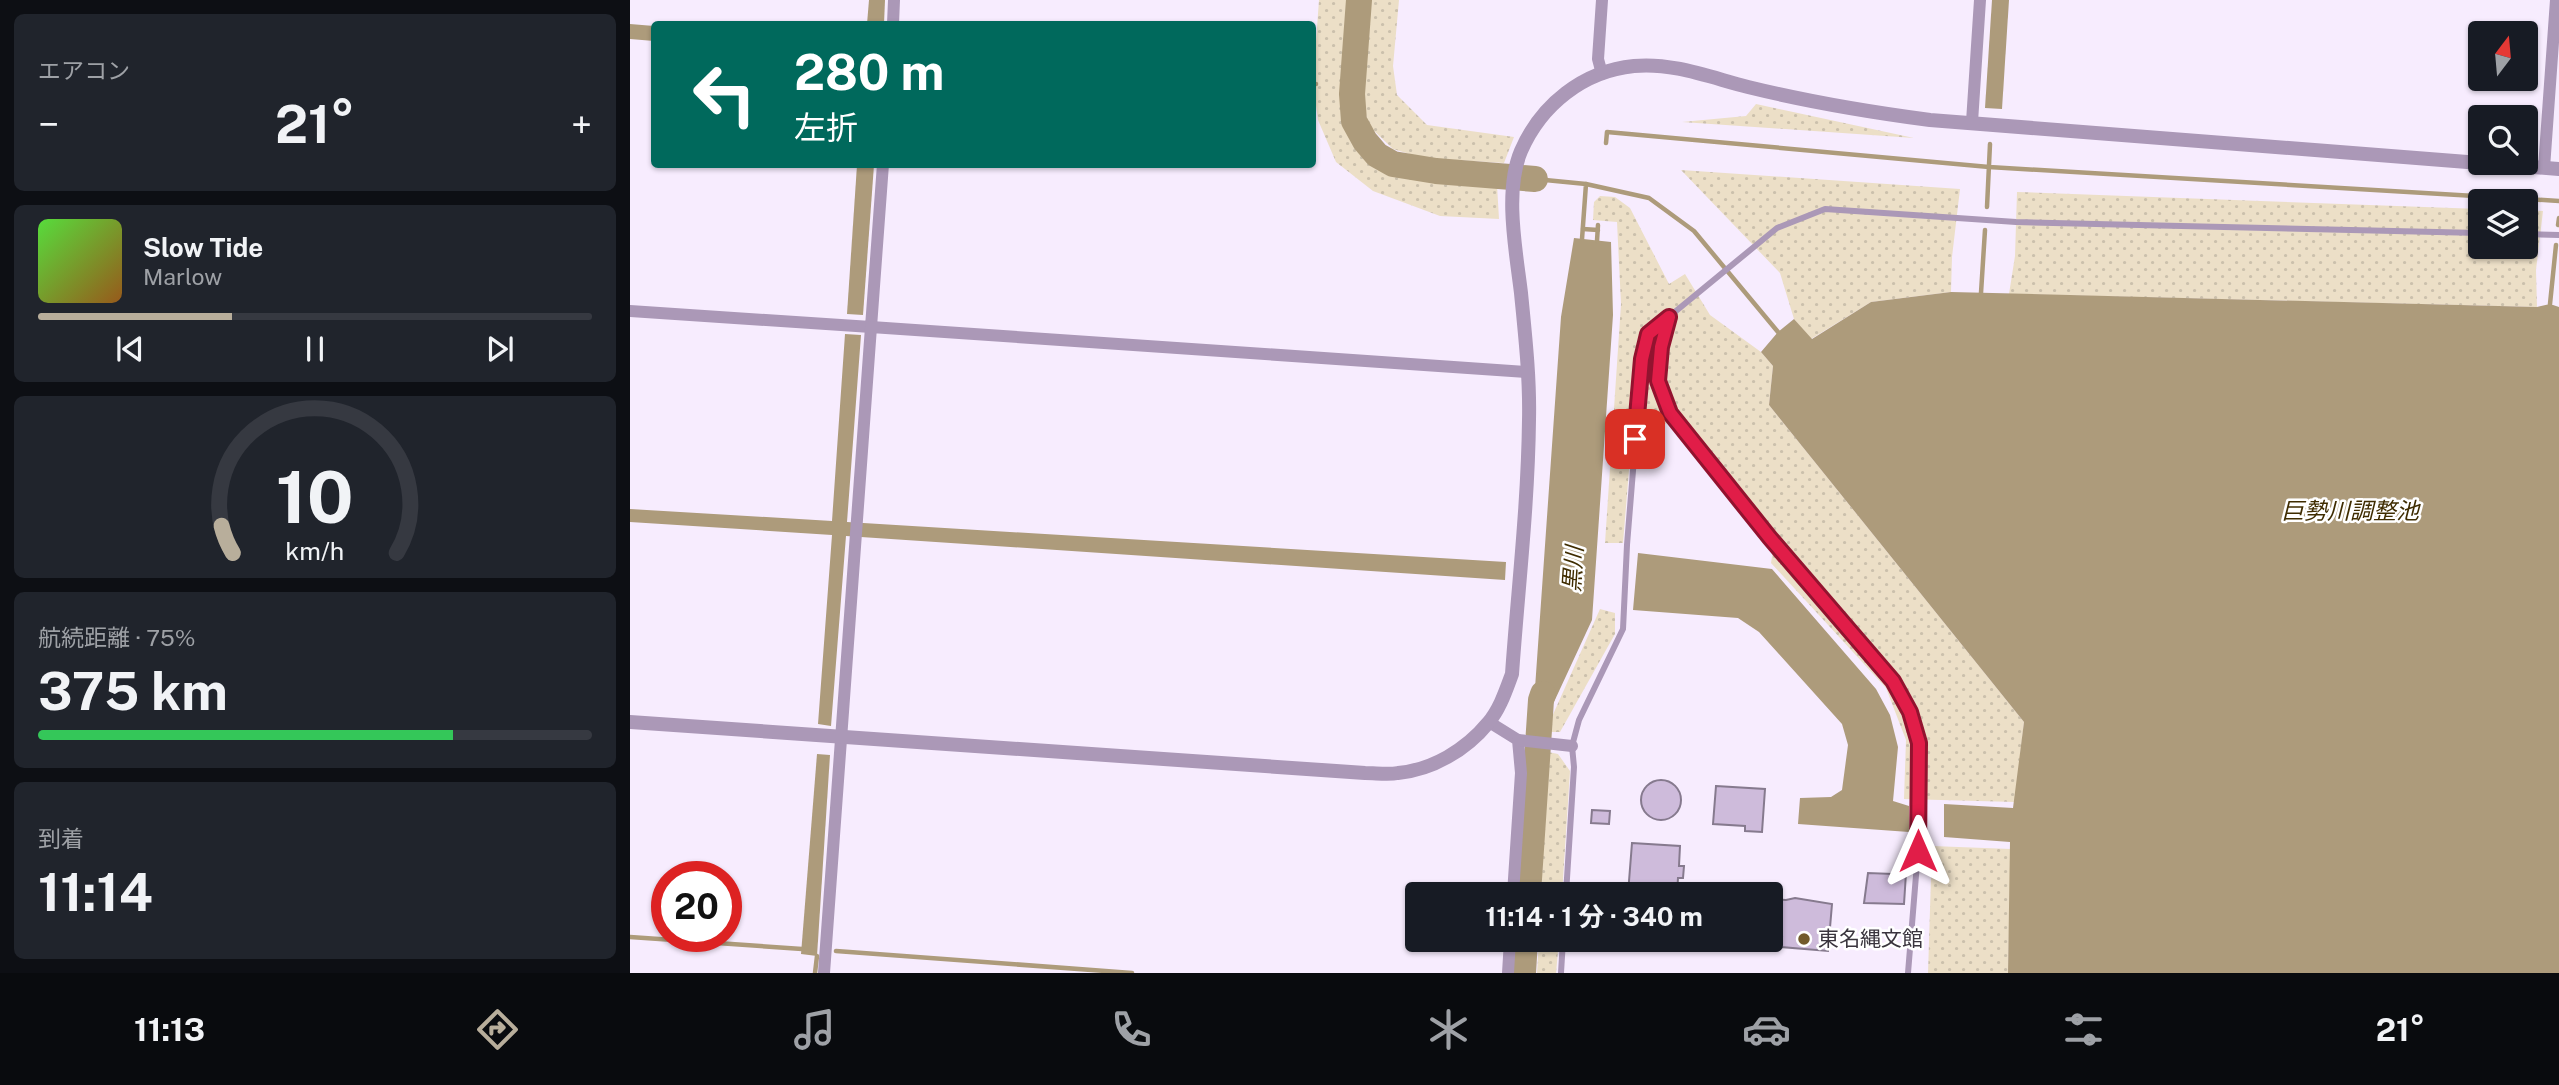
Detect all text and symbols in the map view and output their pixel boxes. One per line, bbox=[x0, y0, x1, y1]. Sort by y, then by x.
north arrow bbox=[2468, 21, 2538, 91]
map controls bbox=[2468, 21, 2538, 259]
text: 280 m bbox=[794, 43, 944, 101]
icon: left bbox=[679, 49, 770, 140]
text: エアコン bbox=[38, 57, 130, 84]
text: 21° bbox=[275, 94, 355, 155]
text: − bbox=[38, 102, 59, 147]
text: + bbox=[571, 102, 592, 147]
button: search bbox=[2468, 105, 2538, 175]
text: 左折 bbox=[794, 109, 858, 146]
button: layers bbox=[2468, 189, 2538, 259]
text: Slow Tide bbox=[143, 232, 263, 263]
text: Marlow bbox=[143, 263, 222, 290]
icon: previous bbox=[111, 330, 149, 368]
icon: pause bbox=[296, 330, 334, 368]
icon: next bbox=[481, 330, 519, 368]
pin bbox=[1605, 409, 1665, 469]
icon: arrive bbox=[1616, 420, 1654, 458]
text: 10 bbox=[276, 454, 354, 539]
water label: 巨勢川調整池 bbox=[2281, 497, 2421, 524]
text: km/h bbox=[286, 535, 344, 565]
water label: 黒川 bbox=[1557, 542, 1588, 593]
text: 航続距離 · 75% bbox=[38, 624, 196, 651]
text: 375 km bbox=[38, 661, 228, 722]
position arrow bbox=[1881, 814, 1955, 888]
text: 到着 bbox=[38, 825, 84, 852]
speed limit sign: 20 bbox=[651, 861, 742, 952]
text: 11:14 bbox=[38, 862, 153, 923]
text: 11:14 · 1 分 · 340 m bbox=[1485, 901, 1703, 932]
place label: 東名縄文館 bbox=[1818, 926, 1923, 951]
marker: 東名縄文館 bbox=[1796, 931, 1812, 947]
icon: directions bbox=[473, 1005, 522, 1054]
icon: music bbox=[790, 1005, 839, 1054]
icon: phone bbox=[1107, 1005, 1156, 1054]
icon: climate bbox=[1424, 1005, 1473, 1054]
icon: car bbox=[1742, 1005, 1791, 1054]
icon: filters bbox=[2059, 1005, 2108, 1054]
text: 11:13 bbox=[134, 1011, 205, 1048]
text: 21° bbox=[2376, 1011, 2425, 1048]

